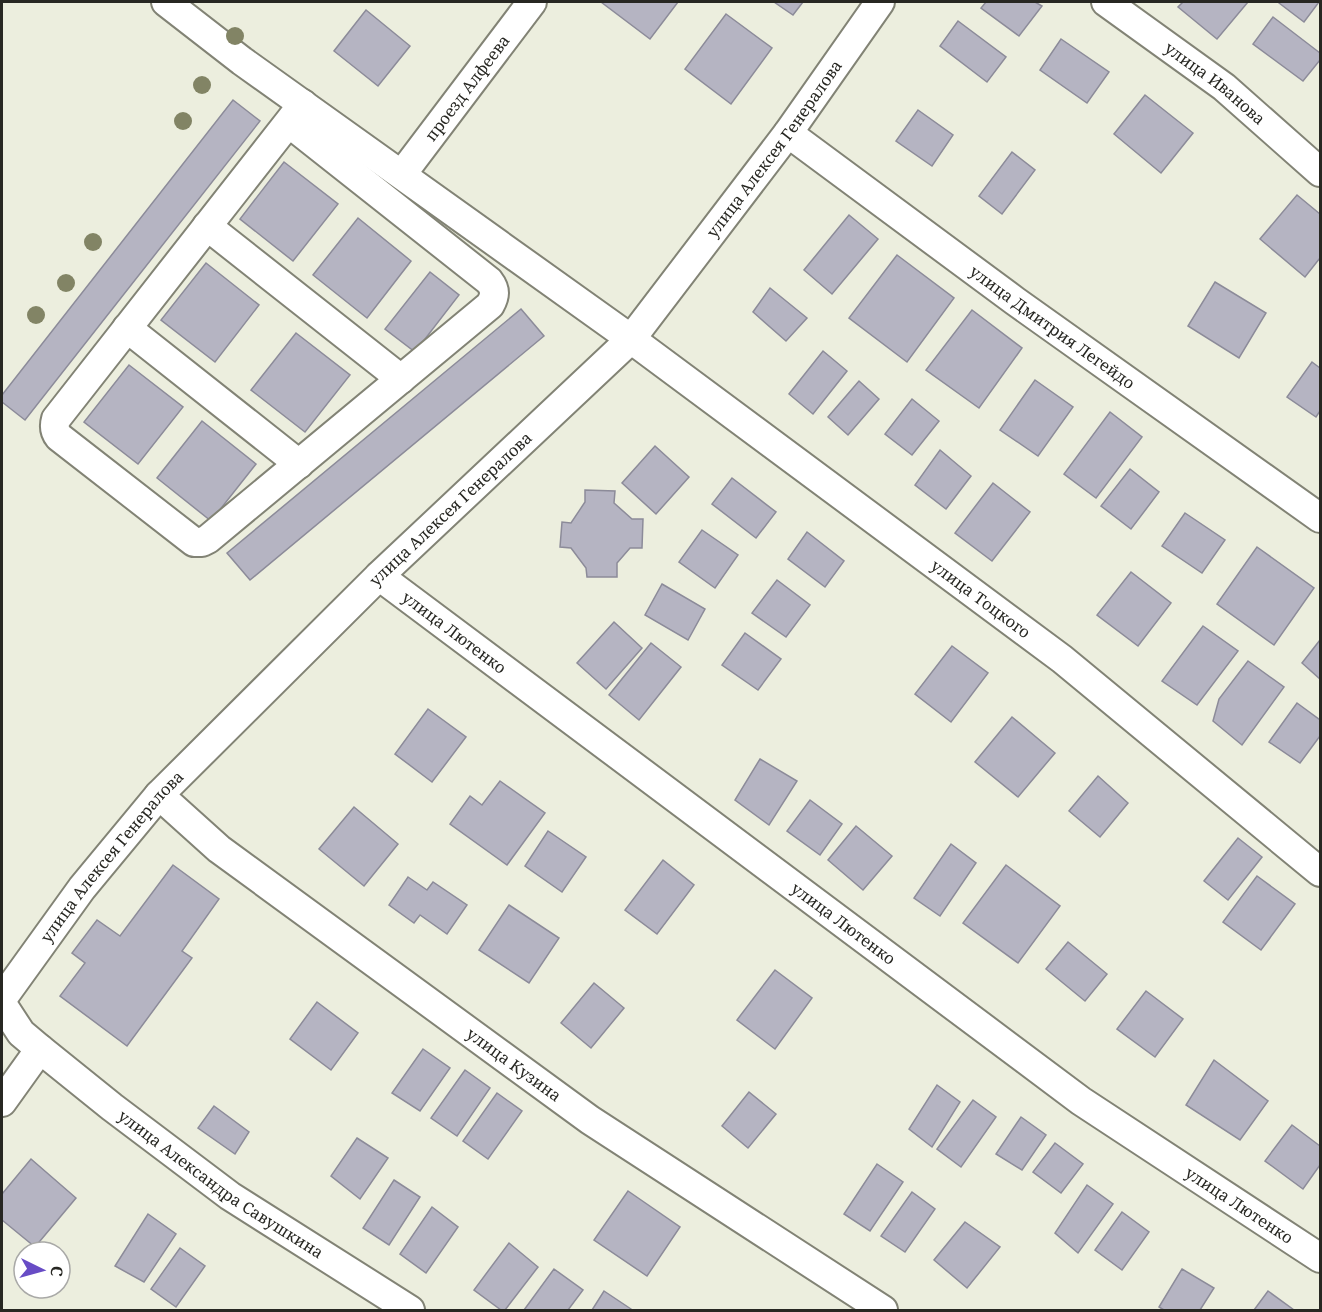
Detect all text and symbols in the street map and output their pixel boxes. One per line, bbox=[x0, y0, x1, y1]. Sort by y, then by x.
street label: проезд Алфеева bbox=[420, 30, 514, 146]
street label: улица Иванова bbox=[1160, 37, 1270, 130]
street label: улица Алексея Генералова bbox=[701, 56, 847, 242]
street label: улица Дмитрия Легейдо bbox=[965, 260, 1139, 394]
street label: улица Алексея Генералова bbox=[364, 427, 537, 591]
street label: улица Тоцкого bbox=[926, 554, 1035, 643]
street label: улица Лютенко bbox=[398, 586, 511, 679]
street label: улица Алексея Генералова bbox=[35, 766, 188, 947]
street label: улица Лютенко bbox=[787, 877, 900, 970]
street label: улица Кузина bbox=[462, 1022, 566, 1106]
street label: улица Александра Савушкина bbox=[114, 1105, 328, 1263]
street label: улица Лютенко bbox=[1181, 1161, 1298, 1249]
north arrow bbox=[12, 1240, 72, 1300]
text: С bbox=[46, 1265, 68, 1278]

